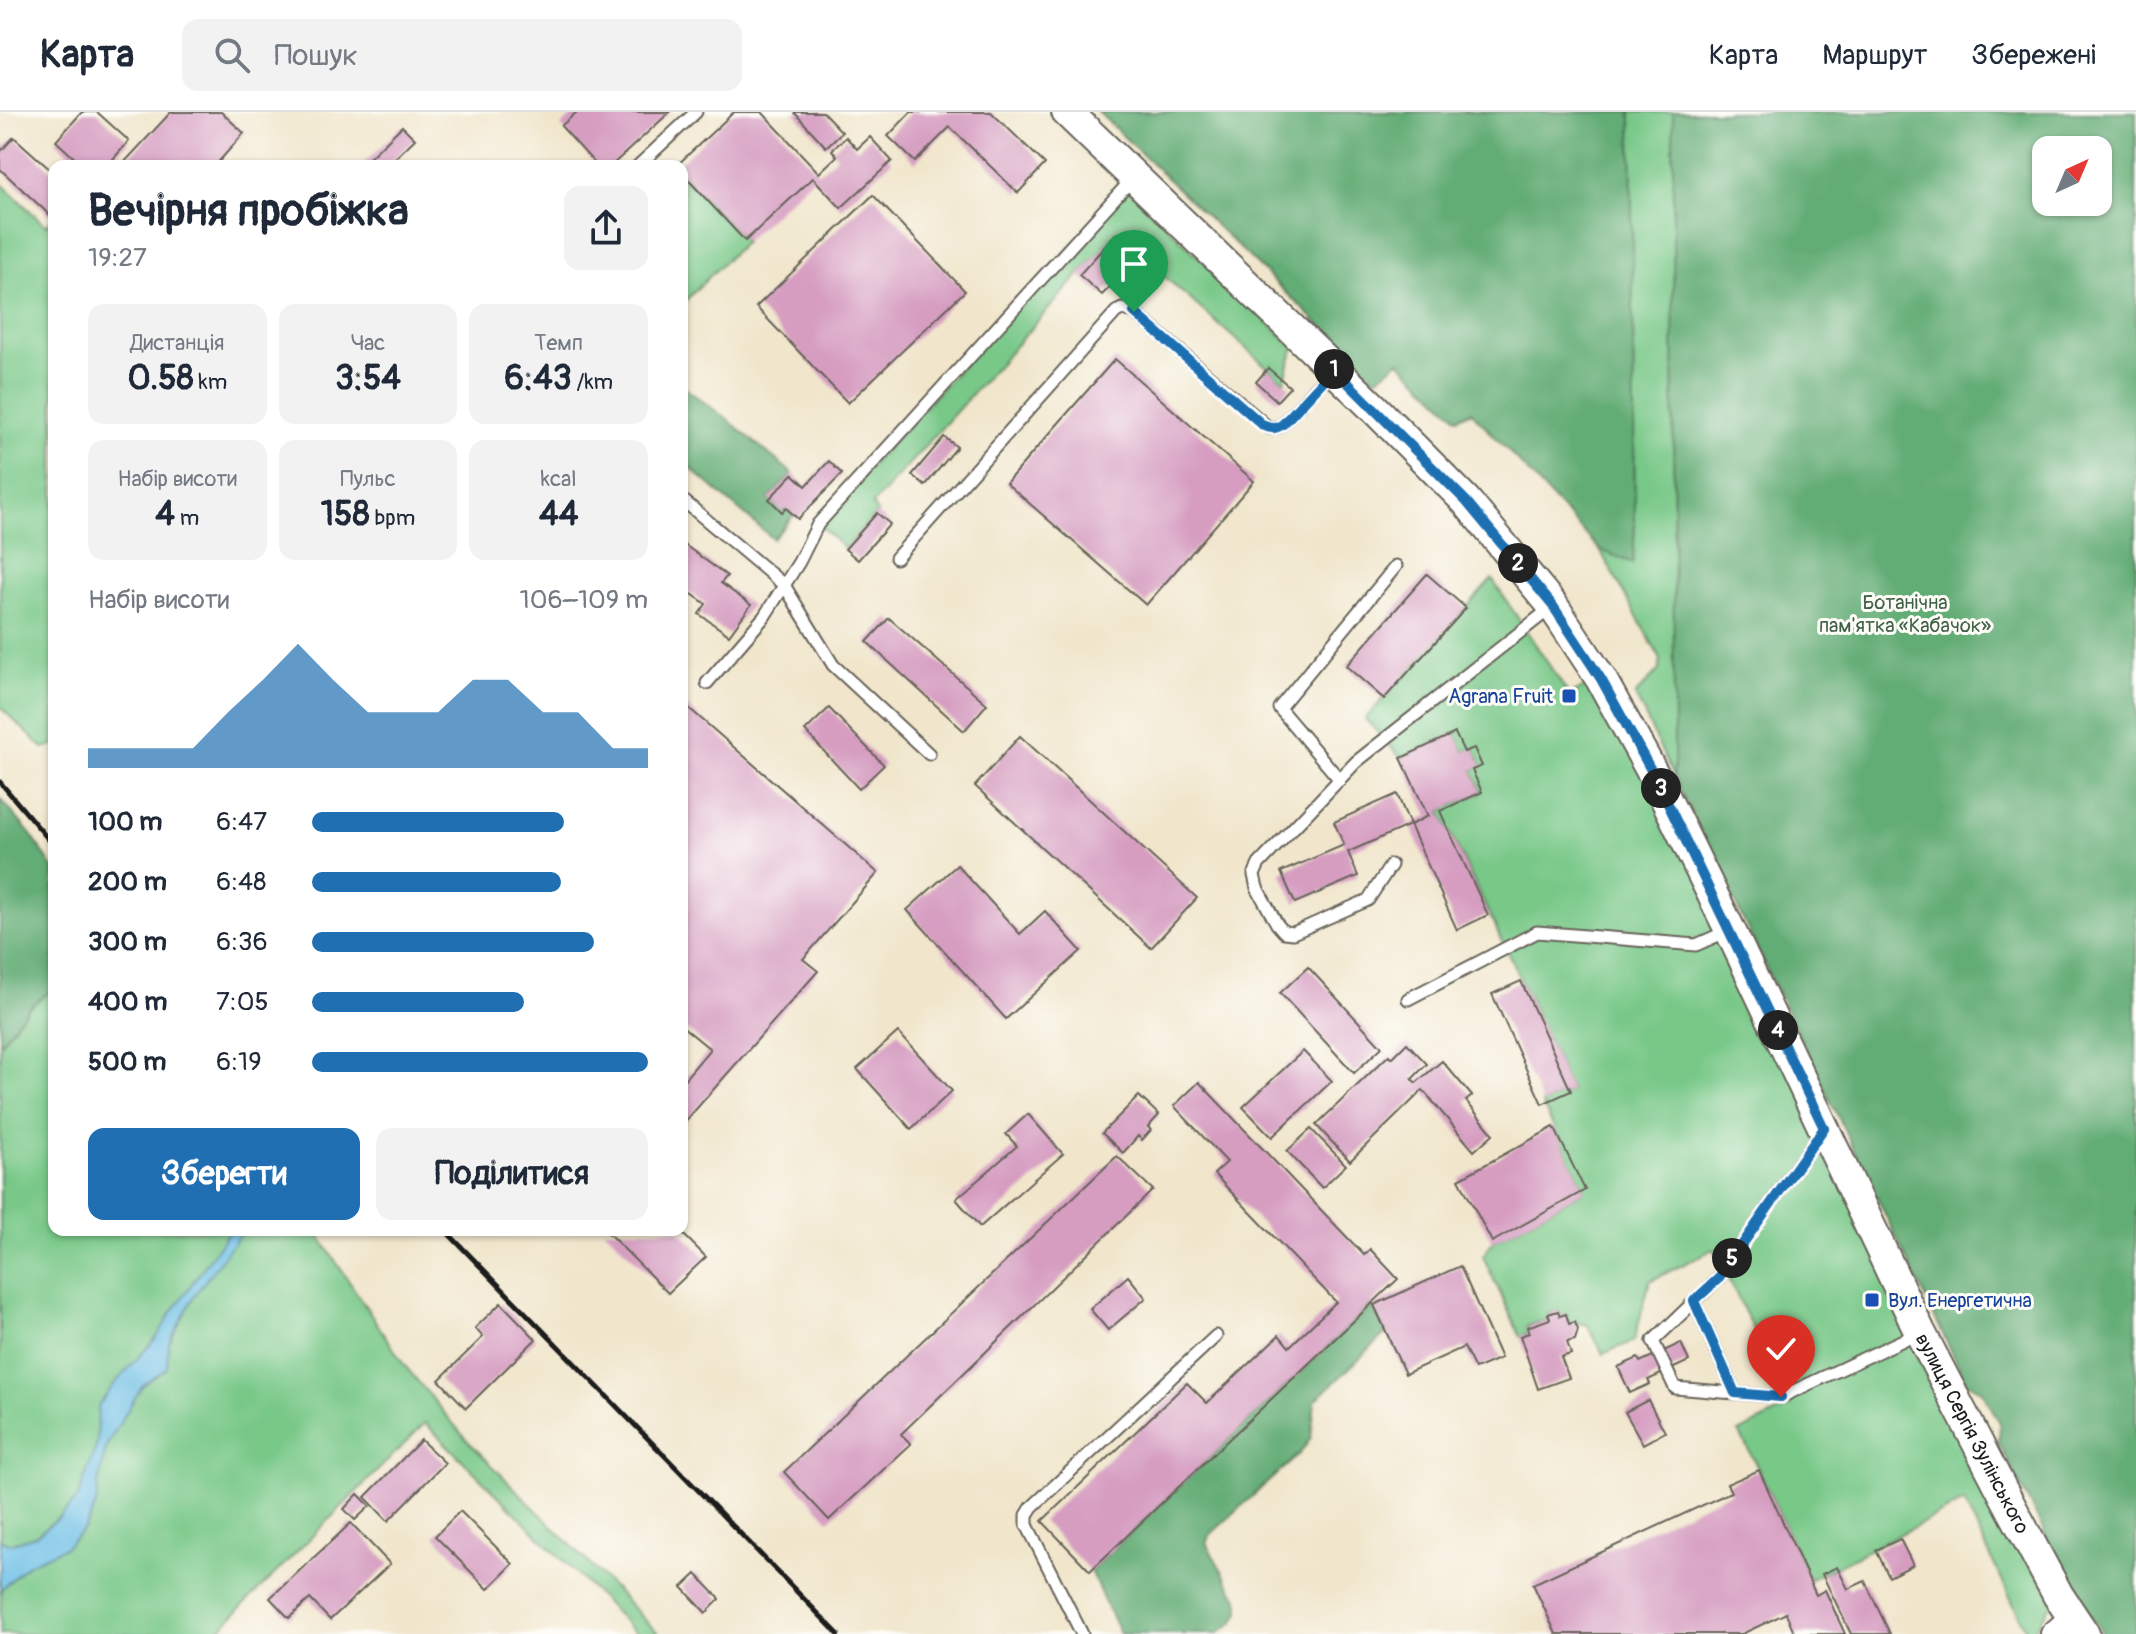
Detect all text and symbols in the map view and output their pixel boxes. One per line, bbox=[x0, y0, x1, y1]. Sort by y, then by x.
search box bbox=[182, 19, 742, 91]
text: Карта bbox=[40, 31, 134, 79]
icon: search bbox=[210, 33, 254, 77]
text: Пошук bbox=[274, 37, 358, 74]
text: Карта bbox=[1709, 38, 1778, 73]
text: Маршрут bbox=[1822, 38, 1928, 73]
text: Збережені bbox=[1972, 38, 2096, 73]
north arrow bbox=[2032, 136, 2112, 216]
map controls bbox=[2032, 136, 2112, 216]
text: Вечірня пробіжка bbox=[88, 184, 409, 239]
button: share bbox=[564, 186, 648, 270]
pin bbox=[1100, 230, 1168, 312]
text: 19:27 bbox=[88, 242, 147, 274]
icon: arrive bbox=[1112, 242, 1156, 286]
text: Дистанція bbox=[130, 329, 224, 357]
text: Час bbox=[351, 329, 385, 357]
text: Темп bbox=[534, 329, 583, 357]
pin: 1 bbox=[1314, 349, 1354, 389]
text: 1 bbox=[1330, 355, 1338, 383]
text: 0.58 bbox=[127, 357, 194, 400]
text: 3:54 bbox=[335, 357, 401, 400]
text: 6:43 bbox=[504, 357, 572, 400]
text: km bbox=[194, 368, 227, 396]
text: /km bbox=[572, 368, 613, 396]
text: Набір висоти bbox=[118, 465, 237, 493]
text: Пульс bbox=[340, 465, 396, 493]
text: kcal bbox=[541, 465, 577, 493]
text: 4 bbox=[155, 493, 175, 536]
text: 158 bbox=[321, 493, 370, 536]
text: 44 bbox=[539, 493, 578, 536]
text: m bbox=[175, 504, 199, 532]
text: bpm bbox=[370, 504, 415, 532]
pin: 2 bbox=[1498, 543, 1538, 583]
text: 2 bbox=[1512, 549, 1524, 577]
text: Набір висоти bbox=[88, 584, 229, 616]
text: 106–109 m bbox=[520, 584, 648, 616]
park label: Ботанічна пам'ятка «Кабачок» bbox=[1819, 590, 1991, 638]
place label: Agrana Fruit bbox=[1448, 684, 1554, 709]
marker: Agrana Fruit bbox=[1560, 687, 1578, 705]
pin: 3 bbox=[1641, 768, 1681, 808]
text: 3 bbox=[1655, 774, 1667, 802]
text: 100 m bbox=[88, 806, 162, 838]
text: 6:47 bbox=[216, 806, 267, 838]
text: 200 m bbox=[88, 866, 167, 898]
text: 6:48 bbox=[216, 866, 266, 898]
text: 300 m bbox=[88, 926, 167, 958]
text: 6:36 bbox=[216, 926, 268, 958]
text: 400 m bbox=[88, 986, 167, 1018]
text: 7:05 bbox=[216, 986, 269, 1018]
pin: 4 bbox=[1758, 1010, 1798, 1050]
text: 4 bbox=[1772, 1016, 1784, 1044]
text: 500 m bbox=[88, 1046, 166, 1078]
text: 6:19 bbox=[216, 1046, 262, 1078]
button: Зберегти bbox=[88, 1128, 360, 1220]
button: Поділитися bbox=[376, 1128, 648, 1220]
pin: 5 bbox=[1712, 1238, 1752, 1278]
text: 5 bbox=[1726, 1244, 1738, 1272]
place label: Вул. Енергетична bbox=[1888, 1288, 2032, 1313]
marker: Вул. Енергетична bbox=[1863, 1291, 1881, 1309]
pin bbox=[1747, 1315, 1815, 1397]
icon: check bbox=[1759, 1327, 1803, 1371]
street label: вулиця Сергія Зулінського bbox=[1910, 1329, 2035, 1538]

